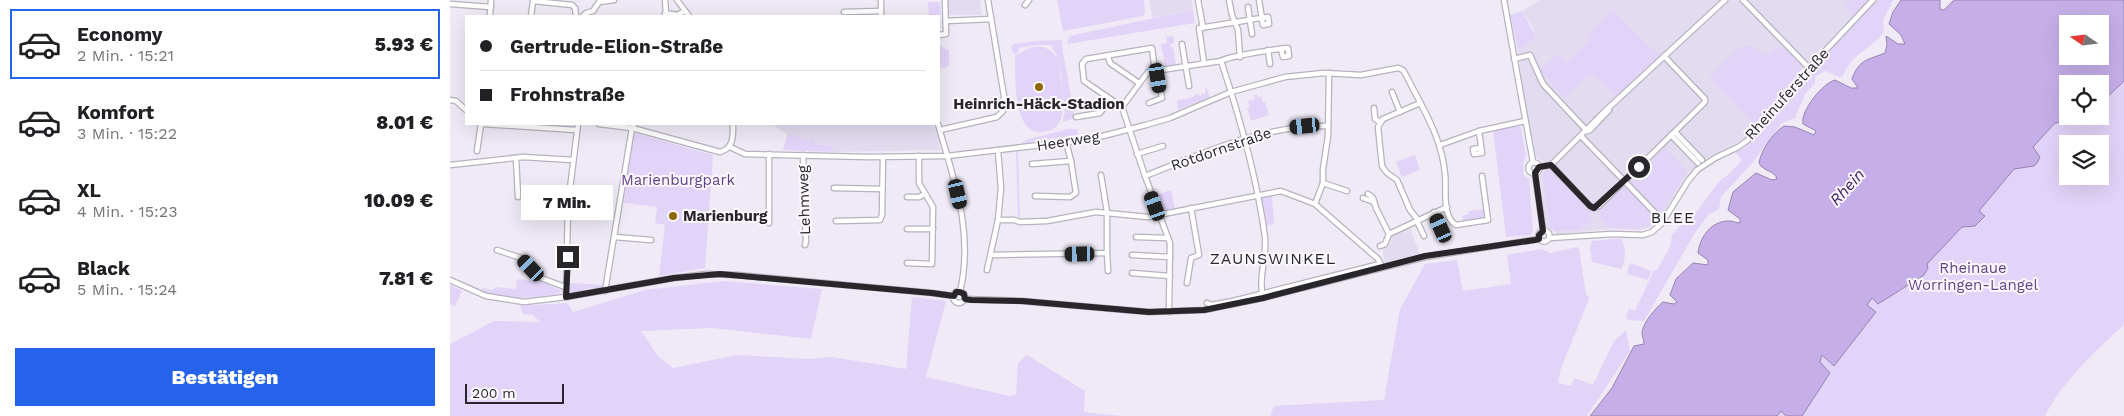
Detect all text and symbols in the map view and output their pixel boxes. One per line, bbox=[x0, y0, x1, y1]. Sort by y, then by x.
north arrow bbox=[2059, 15, 2109, 65]
map controls bbox=[2059, 15, 2109, 185]
icon: car bbox=[17, 22, 62, 67]
text: Economy bbox=[77, 23, 162, 46]
text: 5.93 € bbox=[375, 33, 433, 56]
text: Gertrude-Elion-Straße bbox=[510, 35, 723, 58]
street label: Rheinuferstraße bbox=[1741, 44, 1833, 144]
text: 2 Min. · 15:21 bbox=[77, 46, 174, 65]
car bbox=[1148, 62, 1167, 94]
button: locate bbox=[2059, 75, 2109, 125]
marker: Heinrich-Häck-Stadion bbox=[1033, 81, 1045, 93]
text: Frohnstraße bbox=[510, 83, 625, 106]
place label: Heinrich-Häck-Stadion bbox=[953, 95, 1125, 113]
icon: car bbox=[17, 100, 62, 145]
text: Komfort bbox=[77, 101, 154, 124]
text: 8.01 € bbox=[376, 111, 433, 134]
car bbox=[1289, 117, 1320, 135]
street label: Rotdornstraße bbox=[1168, 123, 1274, 175]
text: 3 Min. · 15:22 bbox=[77, 124, 177, 143]
street label: Heerweg bbox=[1035, 127, 1101, 155]
button: layers bbox=[2059, 135, 2109, 185]
route start bbox=[1628, 156, 1650, 178]
street label: Lehmweg bbox=[794, 165, 814, 235]
water label: Rhein bbox=[1826, 165, 1868, 209]
park label: Marienburgpark bbox=[621, 171, 736, 189]
icon: car bbox=[17, 178, 62, 223]
car bbox=[947, 178, 968, 210]
text: XL bbox=[77, 179, 101, 202]
callout: 7 Min. bbox=[522, 184, 614, 220]
text: 10.09 € bbox=[364, 189, 433, 212]
car bbox=[1142, 189, 1167, 223]
text: 7 Min. bbox=[543, 193, 591, 212]
text: 4 Min. · 15:23 bbox=[77, 202, 177, 221]
place label: Marienburg bbox=[683, 207, 768, 225]
district label: BLEE bbox=[1651, 208, 1695, 227]
marker: Marienburg bbox=[667, 210, 679, 222]
car bbox=[1428, 211, 1453, 245]
route end bbox=[557, 246, 579, 268]
car bbox=[1064, 246, 1095, 262]
district label: ZAUNSWINKEL bbox=[1210, 249, 1336, 268]
car bbox=[515, 252, 546, 284]
icon: car bbox=[17, 256, 62, 301]
text: Black bbox=[77, 257, 130, 280]
park label: Rheinaue Worringen-Langel bbox=[1908, 259, 2038, 294]
text: 7.81 € bbox=[379, 267, 433, 290]
text: 5 Min. · 15:24 bbox=[77, 280, 177, 299]
button: Bestätigen bbox=[15, 348, 435, 406]
scale bar bbox=[465, 381, 564, 404]
text: 200 m bbox=[472, 385, 516, 401]

